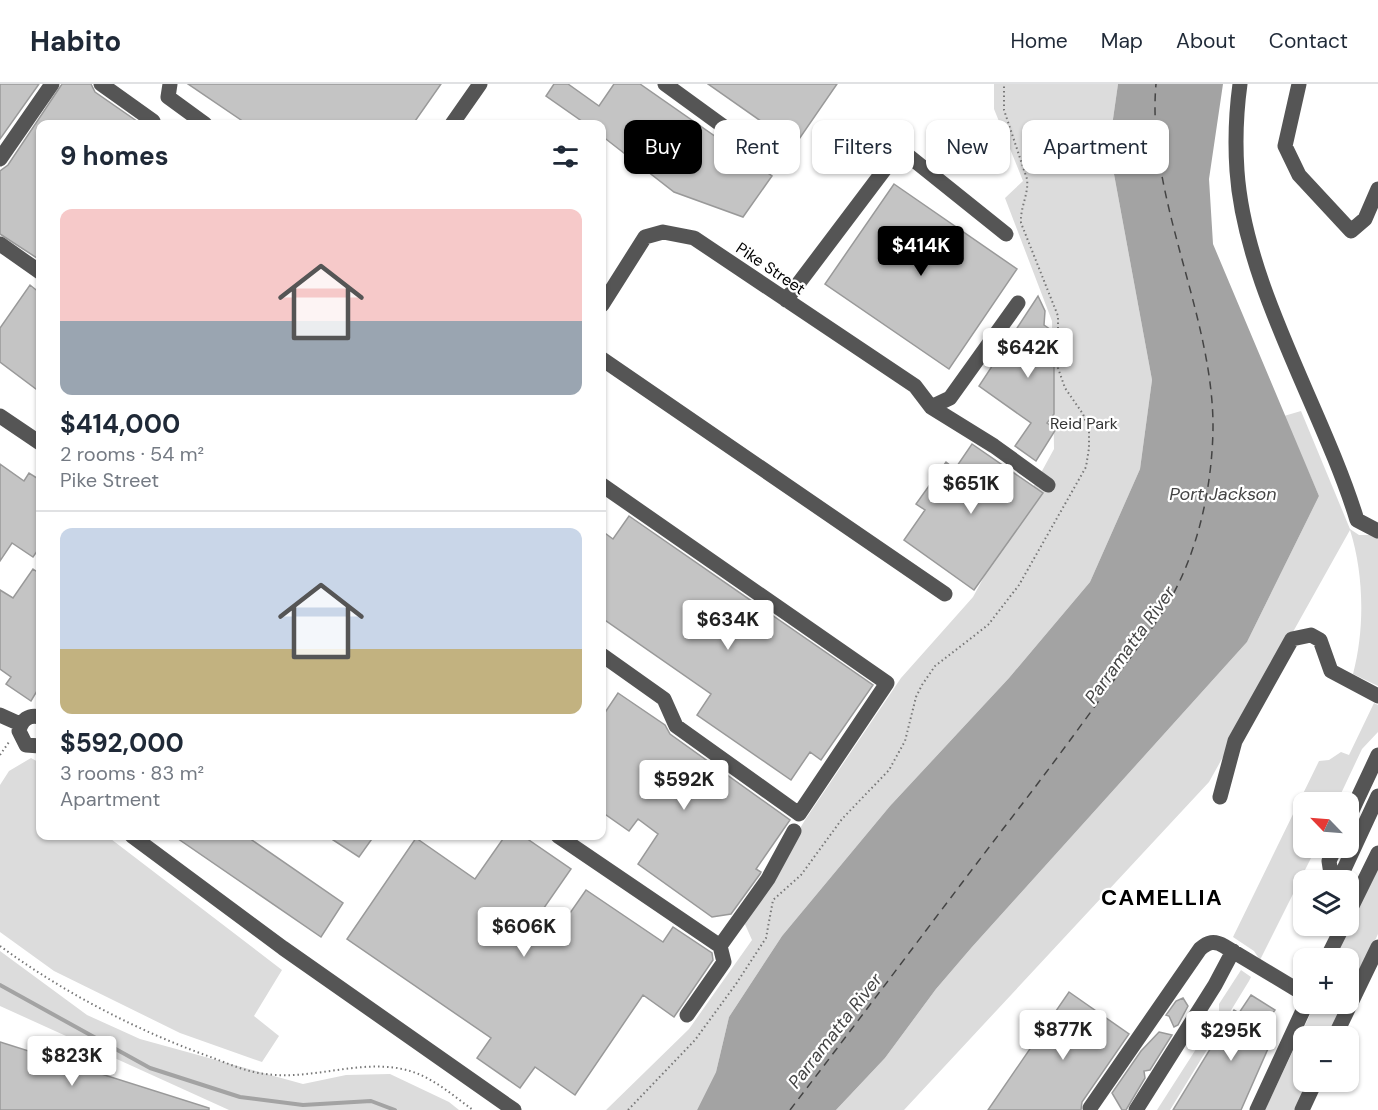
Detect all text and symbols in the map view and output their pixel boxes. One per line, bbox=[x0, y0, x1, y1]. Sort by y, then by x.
text: Habito bbox=[30, 23, 121, 60]
text: Home bbox=[1010, 27, 1068, 55]
text: Map bbox=[1101, 27, 1143, 55]
text: About bbox=[1176, 27, 1236, 55]
text: Contact bbox=[1269, 27, 1348, 55]
chip: Buy bbox=[624, 120, 702, 174]
chip: Rent bbox=[714, 120, 800, 174]
chip: Filters bbox=[812, 120, 914, 174]
chip: New bbox=[926, 120, 1010, 174]
chip: Apartment bbox=[1022, 120, 1169, 174]
text: 9 homes bbox=[60, 139, 169, 173]
icon: filters bbox=[549, 140, 582, 173]
pin: $414K bbox=[879, 226, 963, 277]
text: $414K bbox=[892, 232, 950, 258]
street label: Pike Street bbox=[732, 238, 809, 299]
icon: home bbox=[267, 248, 375, 356]
pin: $642K bbox=[986, 328, 1070, 379]
text: $642K bbox=[997, 334, 1059, 360]
text: $414,000 bbox=[60, 407, 180, 441]
park label: Reid Park bbox=[1050, 413, 1118, 434]
text: 2 rooms · 54 m² bbox=[60, 441, 204, 467]
pin: $651K bbox=[929, 464, 1013, 515]
text: Pike Street bbox=[60, 467, 159, 493]
text: $651K bbox=[942, 470, 1000, 496]
water label: Port Jackson bbox=[1169, 482, 1277, 506]
icon: home bbox=[267, 567, 375, 675]
water label: Parramatta River bbox=[1079, 580, 1182, 709]
pin: $634K bbox=[686, 600, 770, 651]
text: $634K bbox=[697, 606, 759, 632]
text: $592,000 bbox=[60, 726, 184, 760]
text: 3 rooms · 83 m² bbox=[60, 760, 204, 786]
pin: $592K bbox=[642, 760, 726, 811]
text: $592K bbox=[653, 766, 715, 792]
text: Apartment bbox=[60, 786, 160, 812]
north arrow bbox=[1293, 792, 1359, 858]
map controls bbox=[1293, 792, 1359, 1092]
button: layers bbox=[1293, 870, 1359, 936]
district label: CAMELLIA bbox=[1101, 883, 1223, 912]
pin: $606K bbox=[482, 907, 566, 958]
text: $606K bbox=[492, 913, 556, 939]
button: + bbox=[1293, 948, 1359, 1014]
water label: Parramatta River bbox=[782, 967, 888, 1094]
pin: $877K bbox=[1021, 1010, 1105, 1061]
pin: $295K bbox=[1189, 1011, 1273, 1062]
text: $877K bbox=[1033, 1016, 1093, 1042]
text: $295K bbox=[1200, 1017, 1262, 1043]
button: − bbox=[1293, 1026, 1359, 1092]
pin: $823K bbox=[30, 1036, 114, 1087]
text: $823K bbox=[41, 1042, 103, 1068]

